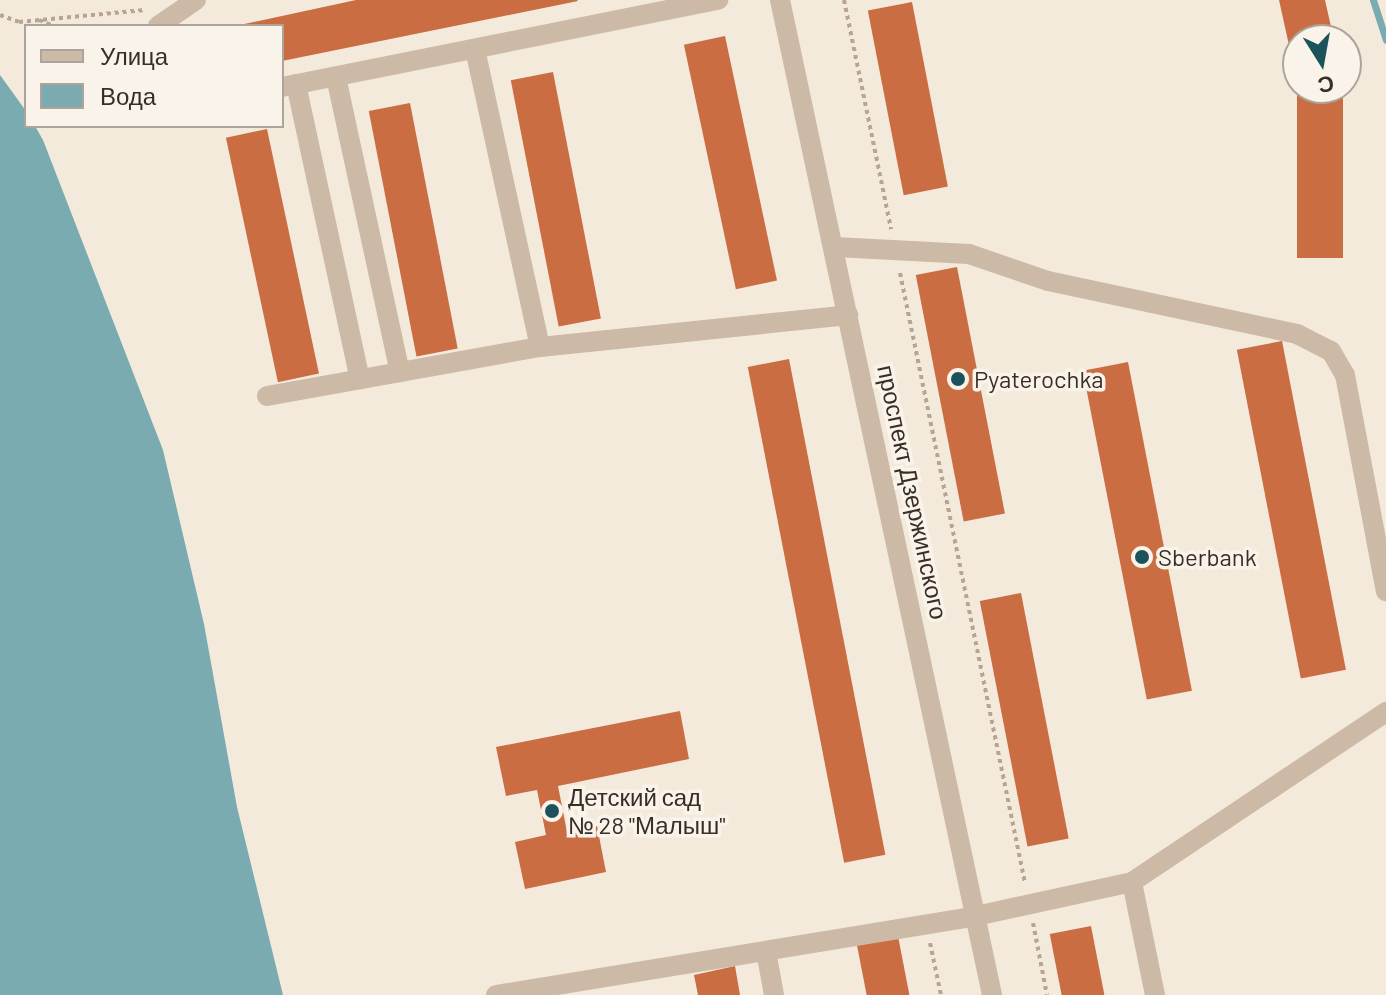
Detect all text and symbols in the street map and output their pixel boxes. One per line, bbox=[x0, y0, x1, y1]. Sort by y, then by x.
legend bbox=[24, 24, 284, 128]
north arrow bbox=[1282, 24, 1362, 104]
text: Улица bbox=[100, 41, 168, 70]
text: С bbox=[1316, 71, 1336, 100]
text: Вода bbox=[100, 81, 156, 110]
street label: проспект Дзержинского bbox=[872, 362, 954, 622]
place label: Pyaterochka bbox=[974, 365, 1104, 393]
marker: Pyaterochka bbox=[949, 370, 967, 388]
place label: Sberbank bbox=[1158, 543, 1257, 571]
marker: Sberbank bbox=[1133, 548, 1151, 566]
place label: Детский сад № 28 "Малыш" bbox=[568, 783, 725, 839]
marker: Детский сад № 28 "Малыш" bbox=[543, 802, 561, 820]

